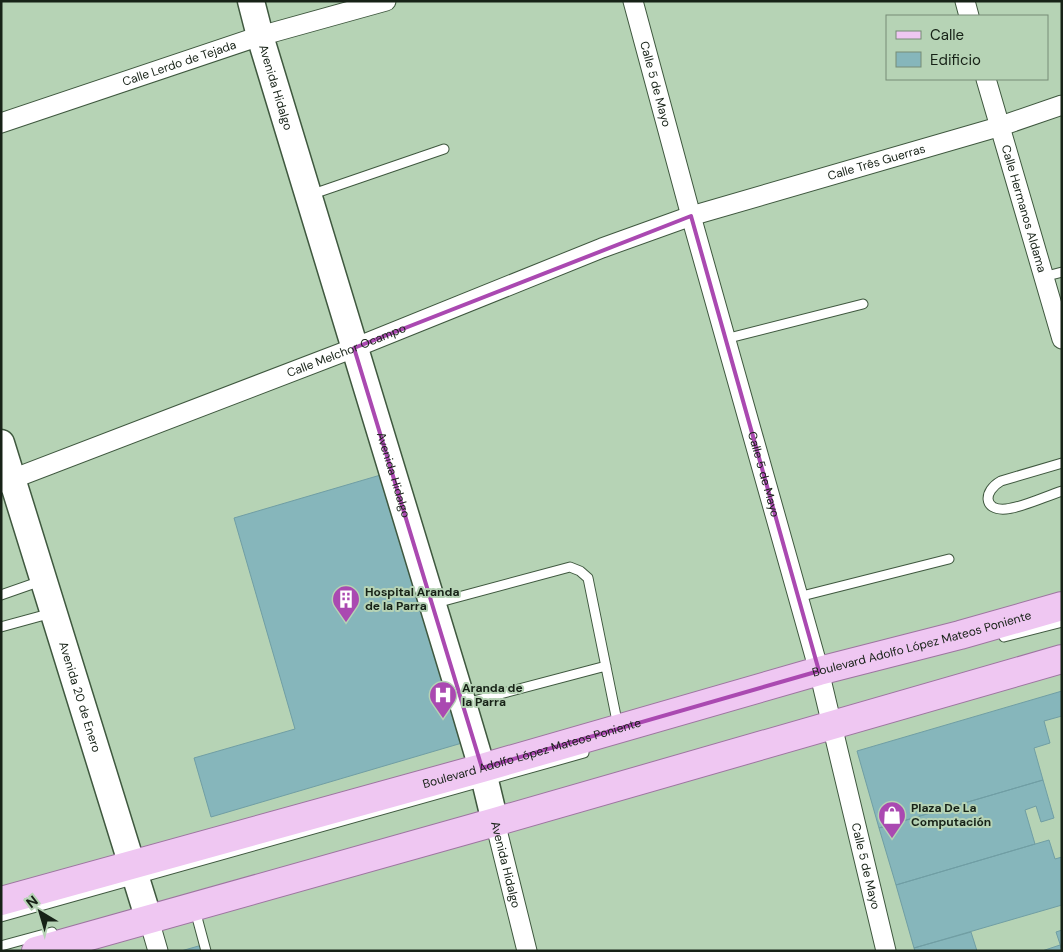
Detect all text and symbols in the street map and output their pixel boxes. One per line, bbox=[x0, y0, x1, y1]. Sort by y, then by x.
legend bbox=[886, 15, 1048, 80]
text: Calle bbox=[930, 25, 964, 45]
street label: Calle Lerdo de Tejada bbox=[120, 37, 238, 90]
street label: Calle 5 de Mayo bbox=[636, 39, 675, 129]
street label: Avenida Hidalgo bbox=[255, 43, 296, 132]
text: Edificio bbox=[930, 50, 981, 70]
street label: Calle Três Guerras bbox=[826, 140, 927, 184]
street label: Calle Hermanos Aldama bbox=[998, 143, 1050, 274]
street label: Calle Melchor Ocampo bbox=[284, 320, 408, 381]
street label: Avenida Hidalgo bbox=[373, 430, 414, 520]
street label: Calle 5 de Mayo bbox=[744, 430, 783, 519]
building icon: Hospital Aranda de la Parra bbox=[331, 584, 361, 623]
place label: Hospital Aranda de la Parra bbox=[365, 584, 459, 614]
street label: Boulevard Adolfo López Mateos Poniente bbox=[810, 607, 1033, 681]
street label: Avenida 20 de Enero bbox=[55, 640, 104, 754]
hospital icon: Aranda de la Parra bbox=[428, 680, 458, 719]
place label: Aranda de la Parra bbox=[462, 680, 523, 710]
street label: Boulevard Adolfo López Mateos Poniente bbox=[421, 715, 643, 792]
shop icon: Plaza De La Computación bbox=[877, 800, 907, 839]
place label: Plaza De La Computación bbox=[911, 800, 991, 830]
street label: Avenida Hidalgo bbox=[487, 820, 524, 910]
street label: Calle 5 de Mayo bbox=[848, 821, 884, 911]
north arrow bbox=[15, 887, 65, 937]
text: N bbox=[22, 892, 42, 912]

